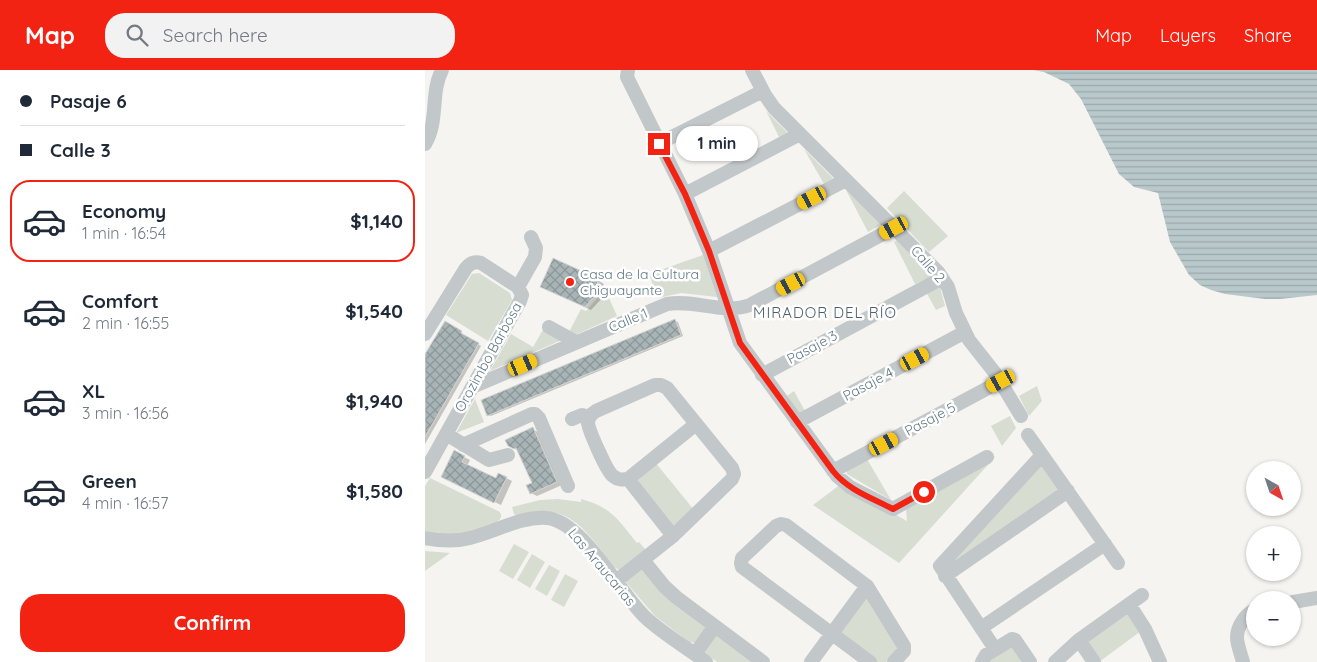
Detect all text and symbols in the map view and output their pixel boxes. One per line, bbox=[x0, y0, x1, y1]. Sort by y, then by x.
search box bbox=[105, 13, 455, 58]
text: Map bbox=[25, 20, 75, 50]
icon: search bbox=[123, 21, 151, 49]
text: Search here bbox=[163, 23, 268, 47]
text: Map bbox=[1095, 24, 1132, 47]
text: Layers bbox=[1160, 24, 1216, 47]
text: Share bbox=[1244, 24, 1292, 47]
text: Pasaje 6 bbox=[50, 89, 127, 113]
callout: 1 min bbox=[677, 126, 759, 162]
route end bbox=[648, 133, 670, 155]
text: 1 min bbox=[698, 133, 736, 153]
text: Calle 3 bbox=[50, 138, 111, 162]
car bbox=[795, 185, 828, 211]
icon: car bbox=[22, 199, 67, 244]
text: Economy bbox=[82, 199, 166, 223]
text: $1,140 bbox=[350, 209, 403, 233]
car bbox=[877, 214, 910, 242]
text: 1 min · 16:54 bbox=[82, 223, 166, 243]
street label: Calle 2 bbox=[907, 242, 949, 286]
place label: Casa de la Cultura Chiguayante bbox=[580, 265, 699, 299]
car bbox=[774, 270, 807, 298]
marker: Casa de la Cultura Chiguayante bbox=[564, 276, 576, 288]
icon: car bbox=[22, 289, 67, 334]
text: Comfort bbox=[82, 289, 159, 313]
text: $1,540 bbox=[345, 299, 403, 323]
street label: Orozimbo Barbosa bbox=[450, 299, 526, 415]
district label: MIRADOR DEL RÍO bbox=[753, 303, 897, 322]
street label: Calle 1 bbox=[606, 304, 650, 336]
text: 2 min · 16:55 bbox=[82, 313, 169, 333]
street label: Pasaje 3 bbox=[784, 326, 840, 368]
car bbox=[898, 345, 931, 373]
car bbox=[506, 352, 539, 378]
street label: Pasaje 4 bbox=[840, 363, 896, 405]
car bbox=[984, 367, 1017, 395]
icon: car bbox=[22, 379, 67, 424]
text: XL bbox=[82, 379, 105, 403]
text: $1,940 bbox=[345, 389, 403, 413]
street label: Pasaje 5 bbox=[901, 398, 959, 440]
text: 3 min · 16:56 bbox=[82, 403, 169, 423]
car bbox=[867, 430, 900, 458]
north arrow bbox=[1246, 461, 1301, 516]
map controls bbox=[1246, 461, 1301, 646]
icon: car bbox=[22, 469, 67, 514]
text: Green bbox=[82, 469, 137, 493]
text: $1,580 bbox=[346, 479, 403, 503]
route start bbox=[913, 481, 935, 503]
text: 4 min · 16:57 bbox=[82, 493, 168, 513]
street label: Las Araucarias bbox=[564, 524, 640, 610]
button: + bbox=[1246, 526, 1301, 581]
button: − bbox=[1246, 591, 1301, 646]
button: Confirm bbox=[20, 594, 405, 652]

